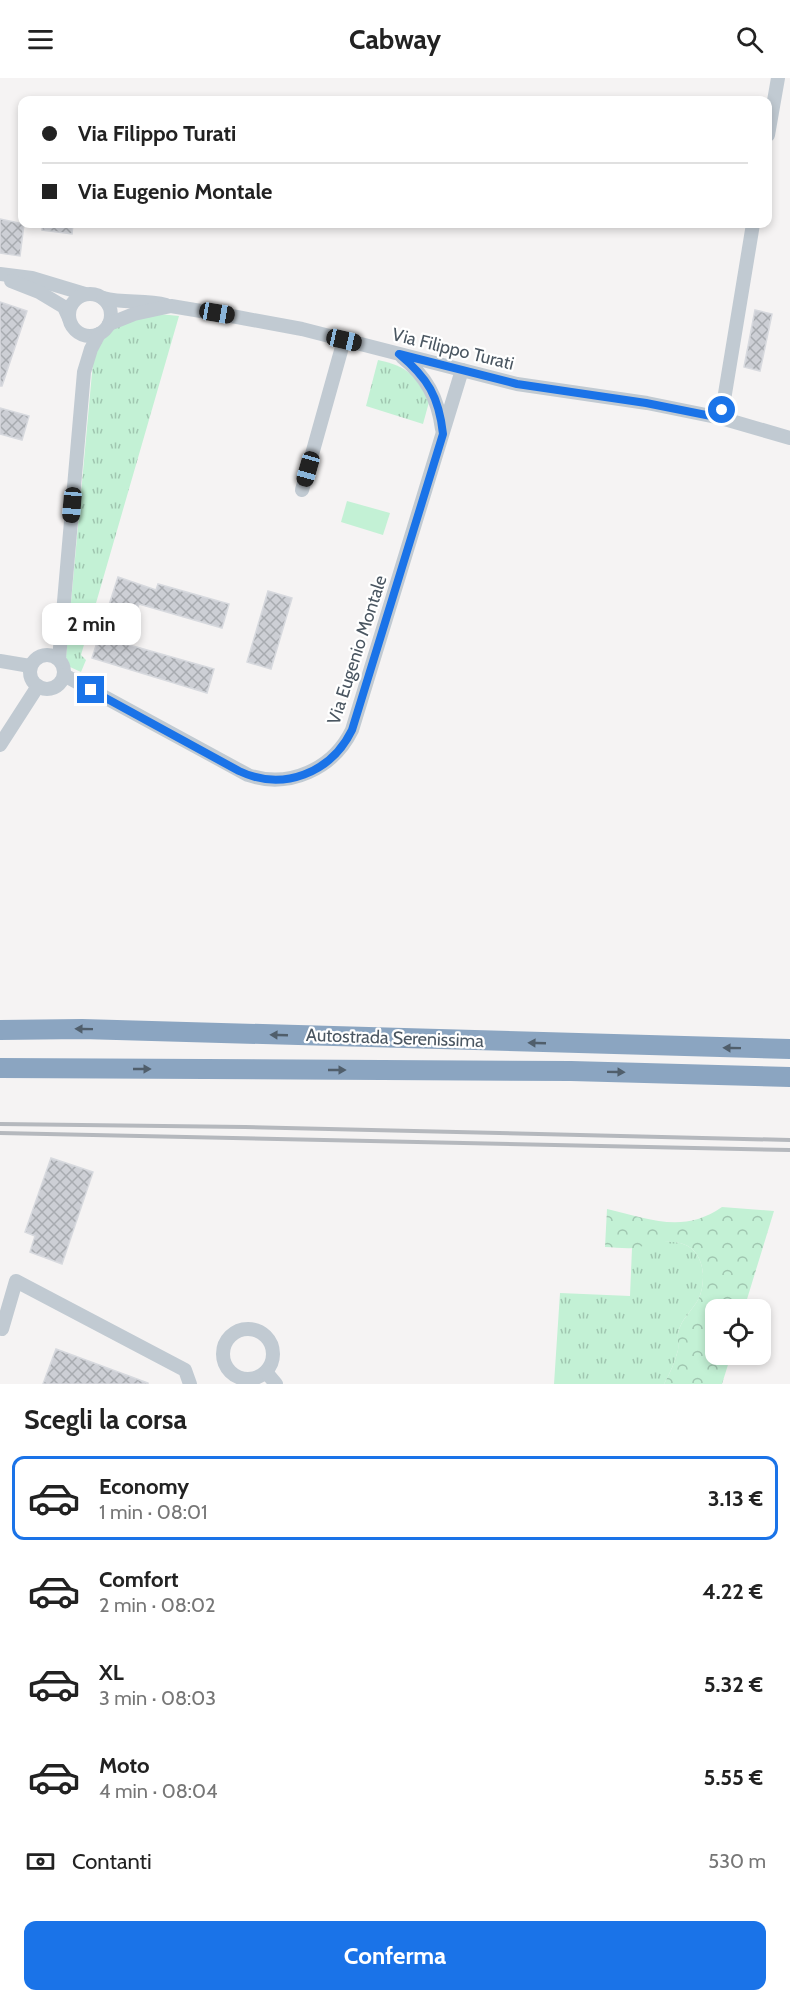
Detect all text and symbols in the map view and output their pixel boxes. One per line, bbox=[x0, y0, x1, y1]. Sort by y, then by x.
icon: menu bbox=[24, 23, 57, 56]
text: Cabway bbox=[349, 23, 441, 56]
icon: search bbox=[733, 23, 766, 56]
text: Via Filippo Turati bbox=[78, 120, 236, 147]
text: Via Eugenio Montale bbox=[78, 178, 272, 205]
car bbox=[198, 301, 236, 325]
street label: Via Filippo Turati bbox=[390, 323, 516, 375]
car bbox=[324, 327, 364, 353]
route start bbox=[708, 396, 735, 423]
car bbox=[294, 449, 322, 489]
car bbox=[61, 486, 83, 524]
street label: Via Eugenio Montale bbox=[322, 573, 392, 727]
callout: 2 min bbox=[42, 603, 140, 645]
text: 2 min bbox=[67, 612, 116, 636]
route end bbox=[77, 676, 104, 703]
one-way arrow bbox=[74, 1024, 93, 1034]
street label: Autostrada Serenissima bbox=[306, 1024, 485, 1052]
one-way arrow bbox=[269, 1030, 288, 1039]
one-way arrow bbox=[527, 1038, 546, 1047]
one-way arrow bbox=[722, 1043, 741, 1053]
one-way arrow bbox=[133, 1064, 152, 1074]
one-way arrow bbox=[328, 1065, 347, 1075]
one-way arrow bbox=[607, 1068, 626, 1077]
map controls bbox=[705, 1299, 771, 1365]
button: locate bbox=[705, 1299, 771, 1365]
text: Scegli la corsa bbox=[24, 1403, 187, 1436]
icon: car bbox=[27, 1471, 81, 1525]
text: Economy bbox=[99, 1473, 189, 1500]
text: 3.13 € bbox=[708, 1485, 763, 1512]
text: 1 min · 08:01 bbox=[99, 1500, 207, 1524]
icon: car bbox=[27, 1564, 81, 1618]
text: Comfort bbox=[99, 1566, 178, 1593]
text: 4.22 € bbox=[702, 1578, 763, 1605]
text: 2 min · 08:02 bbox=[99, 1593, 215, 1617]
icon: car bbox=[27, 1657, 81, 1711]
text: XL bbox=[99, 1659, 124, 1686]
text: 5.32 € bbox=[704, 1671, 763, 1698]
text: 3 min · 08:03 bbox=[99, 1686, 216, 1710]
icon: car bbox=[27, 1750, 81, 1804]
text: Moto bbox=[99, 1752, 150, 1779]
text: 5.55 € bbox=[704, 1764, 763, 1791]
text: 4 min · 08:04 bbox=[99, 1779, 218, 1803]
icon: cash bbox=[24, 1845, 57, 1878]
text: Contanti bbox=[72, 1848, 152, 1875]
text: 530 m bbox=[708, 1849, 766, 1873]
button: Conferma bbox=[24, 1921, 766, 1990]

